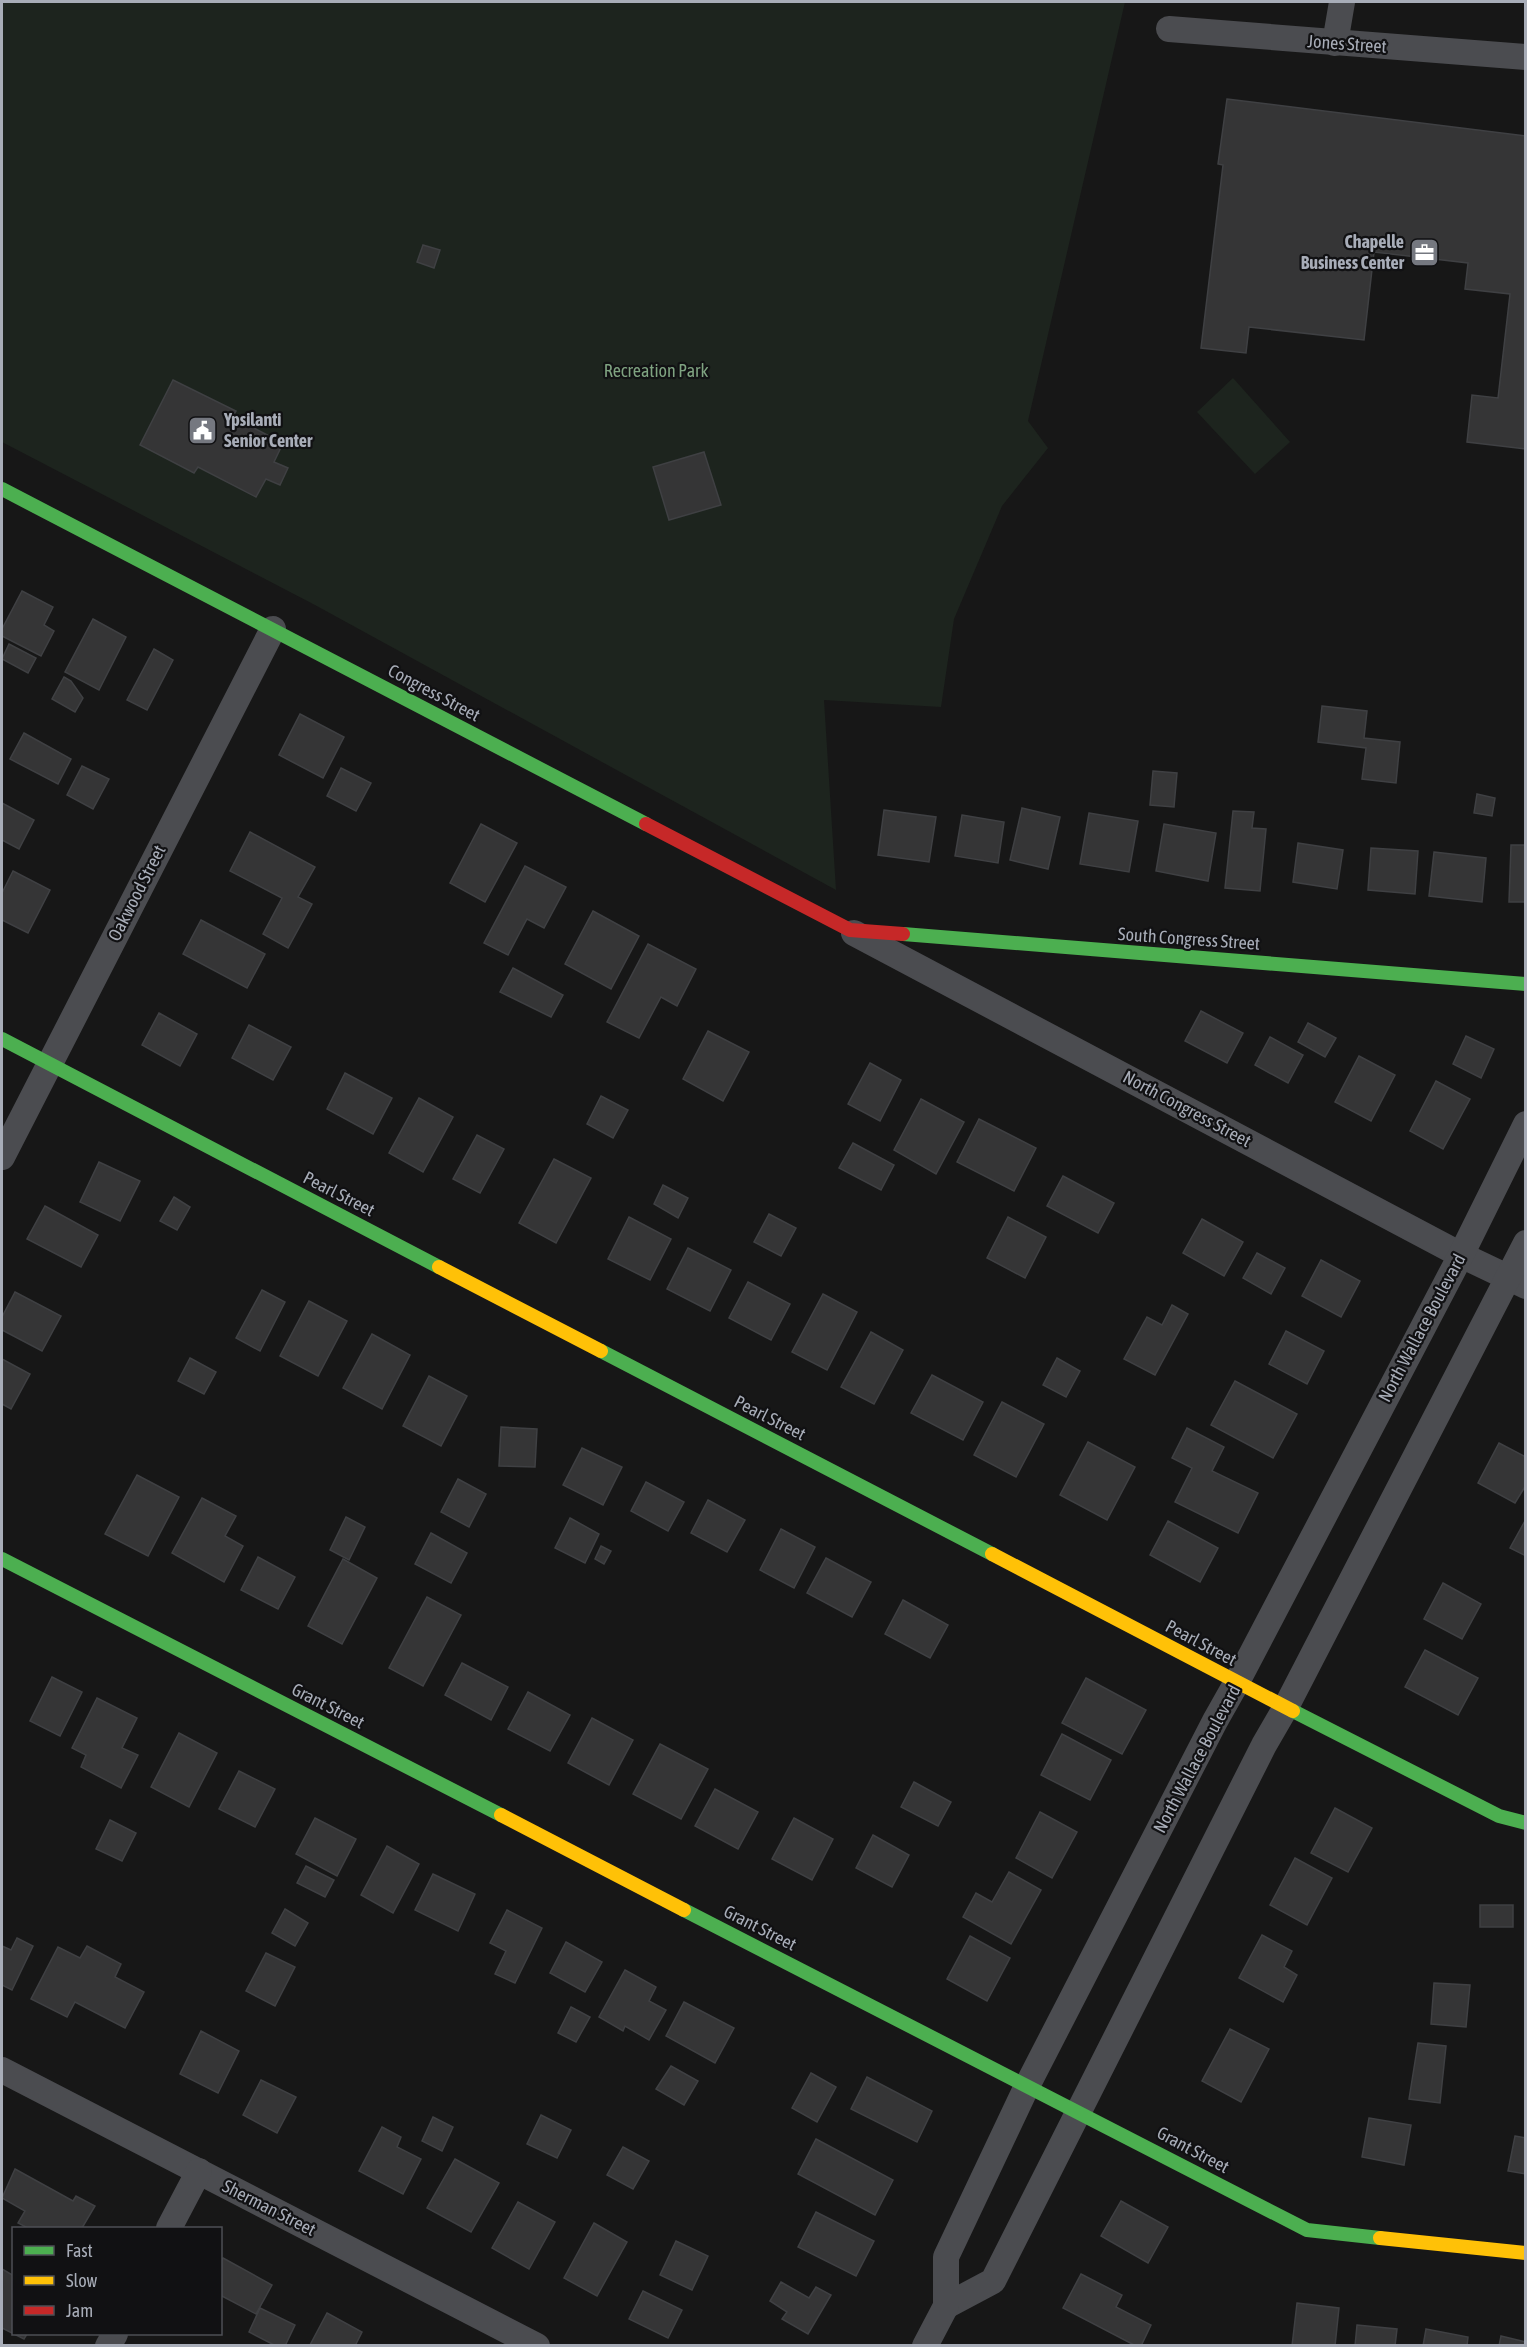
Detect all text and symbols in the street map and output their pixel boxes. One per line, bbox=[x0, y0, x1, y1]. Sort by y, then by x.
street label: Jones Street bbox=[1307, 30, 1387, 57]
place label: Chapelle Business Center bbox=[1301, 231, 1405, 273]
office icon: Chapelle Business Center bbox=[1409, 236, 1441, 268]
park label: Recreation Park bbox=[604, 360, 708, 381]
place label: Ypsilanti Senior Center bbox=[223, 409, 313, 451]
public building icon: Ypsilanti Senior Center bbox=[187, 414, 219, 446]
street label: Congress Street bbox=[385, 660, 484, 726]
street label: Oakwood Street bbox=[103, 841, 170, 944]
street label: South Congress Street bbox=[1117, 923, 1261, 954]
street label: North Congress Street bbox=[1120, 1066, 1255, 1151]
street label: Pearl Street bbox=[300, 1167, 378, 1220]
street label: North Wallace Boulevard bbox=[1374, 1250, 1469, 1405]
street label: Pearl Street bbox=[731, 1391, 809, 1444]
street label: Pearl Street bbox=[1162, 1615, 1240, 1670]
street label: Grant Street bbox=[288, 1678, 368, 1733]
street label: North Wallace Boulevard bbox=[1149, 1681, 1244, 1836]
street label: Grant Street bbox=[720, 1900, 800, 1955]
street label: Grant Street bbox=[1154, 2122, 1233, 2177]
street label: Sherman Street bbox=[219, 2175, 319, 2240]
legend bbox=[12, 2227, 222, 2335]
text: Fast bbox=[66, 2240, 93, 2261]
text: Slow bbox=[66, 2270, 97, 2291]
text: Jam bbox=[66, 2300, 93, 2321]

